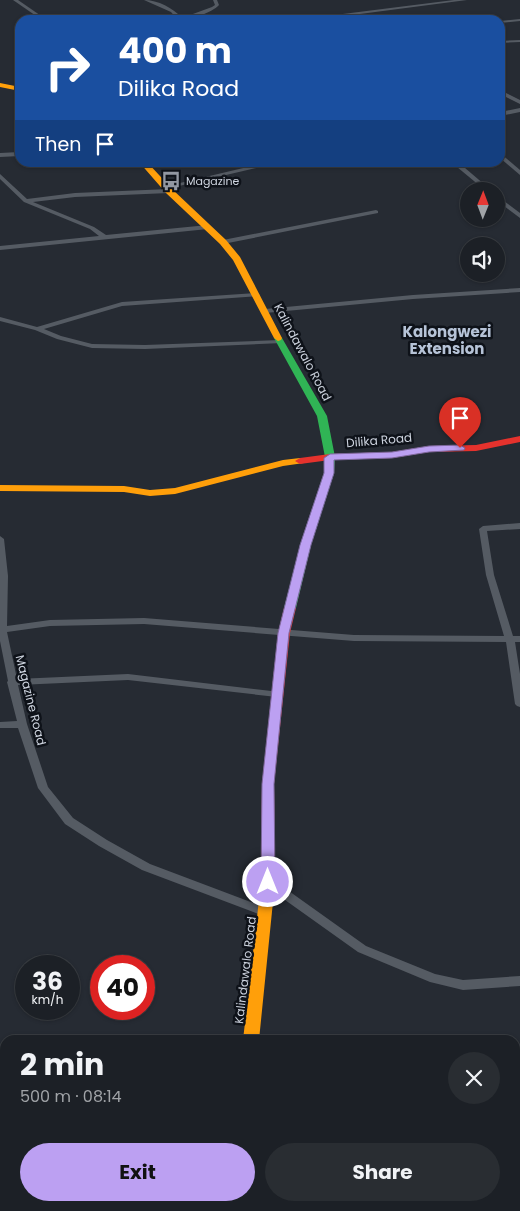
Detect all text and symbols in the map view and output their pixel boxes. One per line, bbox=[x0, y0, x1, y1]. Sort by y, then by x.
text: 400 m bbox=[118, 26, 232, 75]
icon: right bbox=[35, 35, 100, 100]
text: Dilika Road bbox=[118, 73, 239, 104]
icon: arrive bbox=[91, 130, 119, 158]
text: Then bbox=[35, 131, 81, 158]
bus stop icon: Magazine bbox=[160, 170, 182, 192]
place label: Magazine bbox=[186, 173, 240, 189]
north arrow bbox=[460, 182, 505, 228]
map controls bbox=[460, 182, 505, 282]
button: sound bbox=[460, 237, 505, 282]
street label: Kalindawalo Road bbox=[270, 300, 336, 404]
district label: Kalongwezi Extension bbox=[402, 321, 492, 359]
pin bbox=[439, 397, 481, 448]
icon: arrive bbox=[446, 404, 474, 432]
street label: Dilika Road bbox=[345, 429, 413, 451]
street label: Magazine Road bbox=[12, 653, 50, 747]
position arrow bbox=[241, 855, 293, 907]
street label: Kalindawalo Road bbox=[230, 915, 260, 1025]
speed limit sign: 40 bbox=[90, 955, 155, 1020]
text: 36 bbox=[32, 964, 63, 999]
text: km/h bbox=[32, 991, 63, 1008]
text: 2 min bbox=[20, 1043, 104, 1086]
button: close bbox=[448, 1052, 500, 1104]
text: 500 m · 08:14 bbox=[20, 1085, 122, 1108]
button: Exit bbox=[20, 1143, 255, 1201]
button: Share bbox=[265, 1143, 500, 1201]

